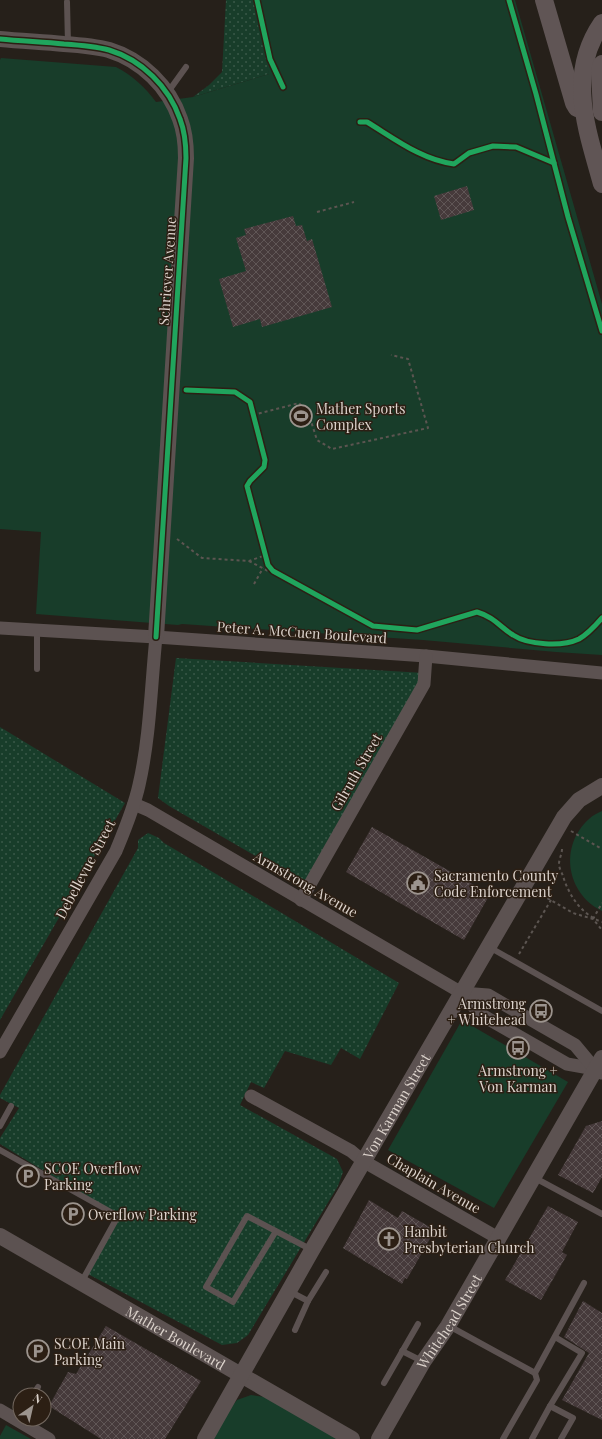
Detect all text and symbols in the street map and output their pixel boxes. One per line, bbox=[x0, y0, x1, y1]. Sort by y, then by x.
street label: Schriever Avenue bbox=[154, 216, 180, 326]
place label: Mather Sports Complex bbox=[316, 399, 406, 434]
sports icon: Mather Sports Complex bbox=[288, 403, 314, 429]
street label: Peter A. McCuen Boulevard bbox=[216, 617, 388, 647]
street label: Gilruth Street bbox=[326, 729, 386, 814]
street label: Debellevue Street bbox=[51, 815, 120, 922]
street label: Armstrong Avenue bbox=[250, 846, 361, 922]
place label: Sacramento County Code Enforcement bbox=[434, 866, 558, 901]
public building icon: Sacramento County Code Enforcement bbox=[405, 870, 431, 896]
place label: Armstrong + Whitehead bbox=[447, 994, 527, 1029]
bus stop icon: Armstrong + Whitehead bbox=[528, 998, 554, 1024]
bus stop icon: Armstrong + Von Karman bbox=[505, 1035, 531, 1061]
street label: Von Karman Street bbox=[357, 1049, 435, 1163]
place label: Armstrong + Von Karman bbox=[477, 1061, 558, 1096]
street label: Chaplain Avenue bbox=[384, 1148, 484, 1218]
place label: SCOE Overflow Parking bbox=[44, 1159, 141, 1194]
parking icon: SCOE Overflow Parking bbox=[15, 1163, 41, 1189]
parking icon: Overflow Parking bbox=[60, 1201, 86, 1227]
place label: Overflow Parking bbox=[88, 1205, 197, 1224]
place label: Hanbit Presbyterian Church bbox=[404, 1222, 535, 1257]
church icon: Hanbit Presbyterian Church bbox=[376, 1226, 402, 1252]
street label: Whitehead Street bbox=[411, 1269, 486, 1373]
street label: Mather Boulevard bbox=[123, 1301, 229, 1374]
place label: SCOE Main Parking bbox=[54, 1334, 126, 1369]
parking icon: SCOE Main Parking bbox=[25, 1338, 51, 1364]
north arrow bbox=[12, 1387, 52, 1427]
text: N bbox=[30, 1390, 45, 1407]

